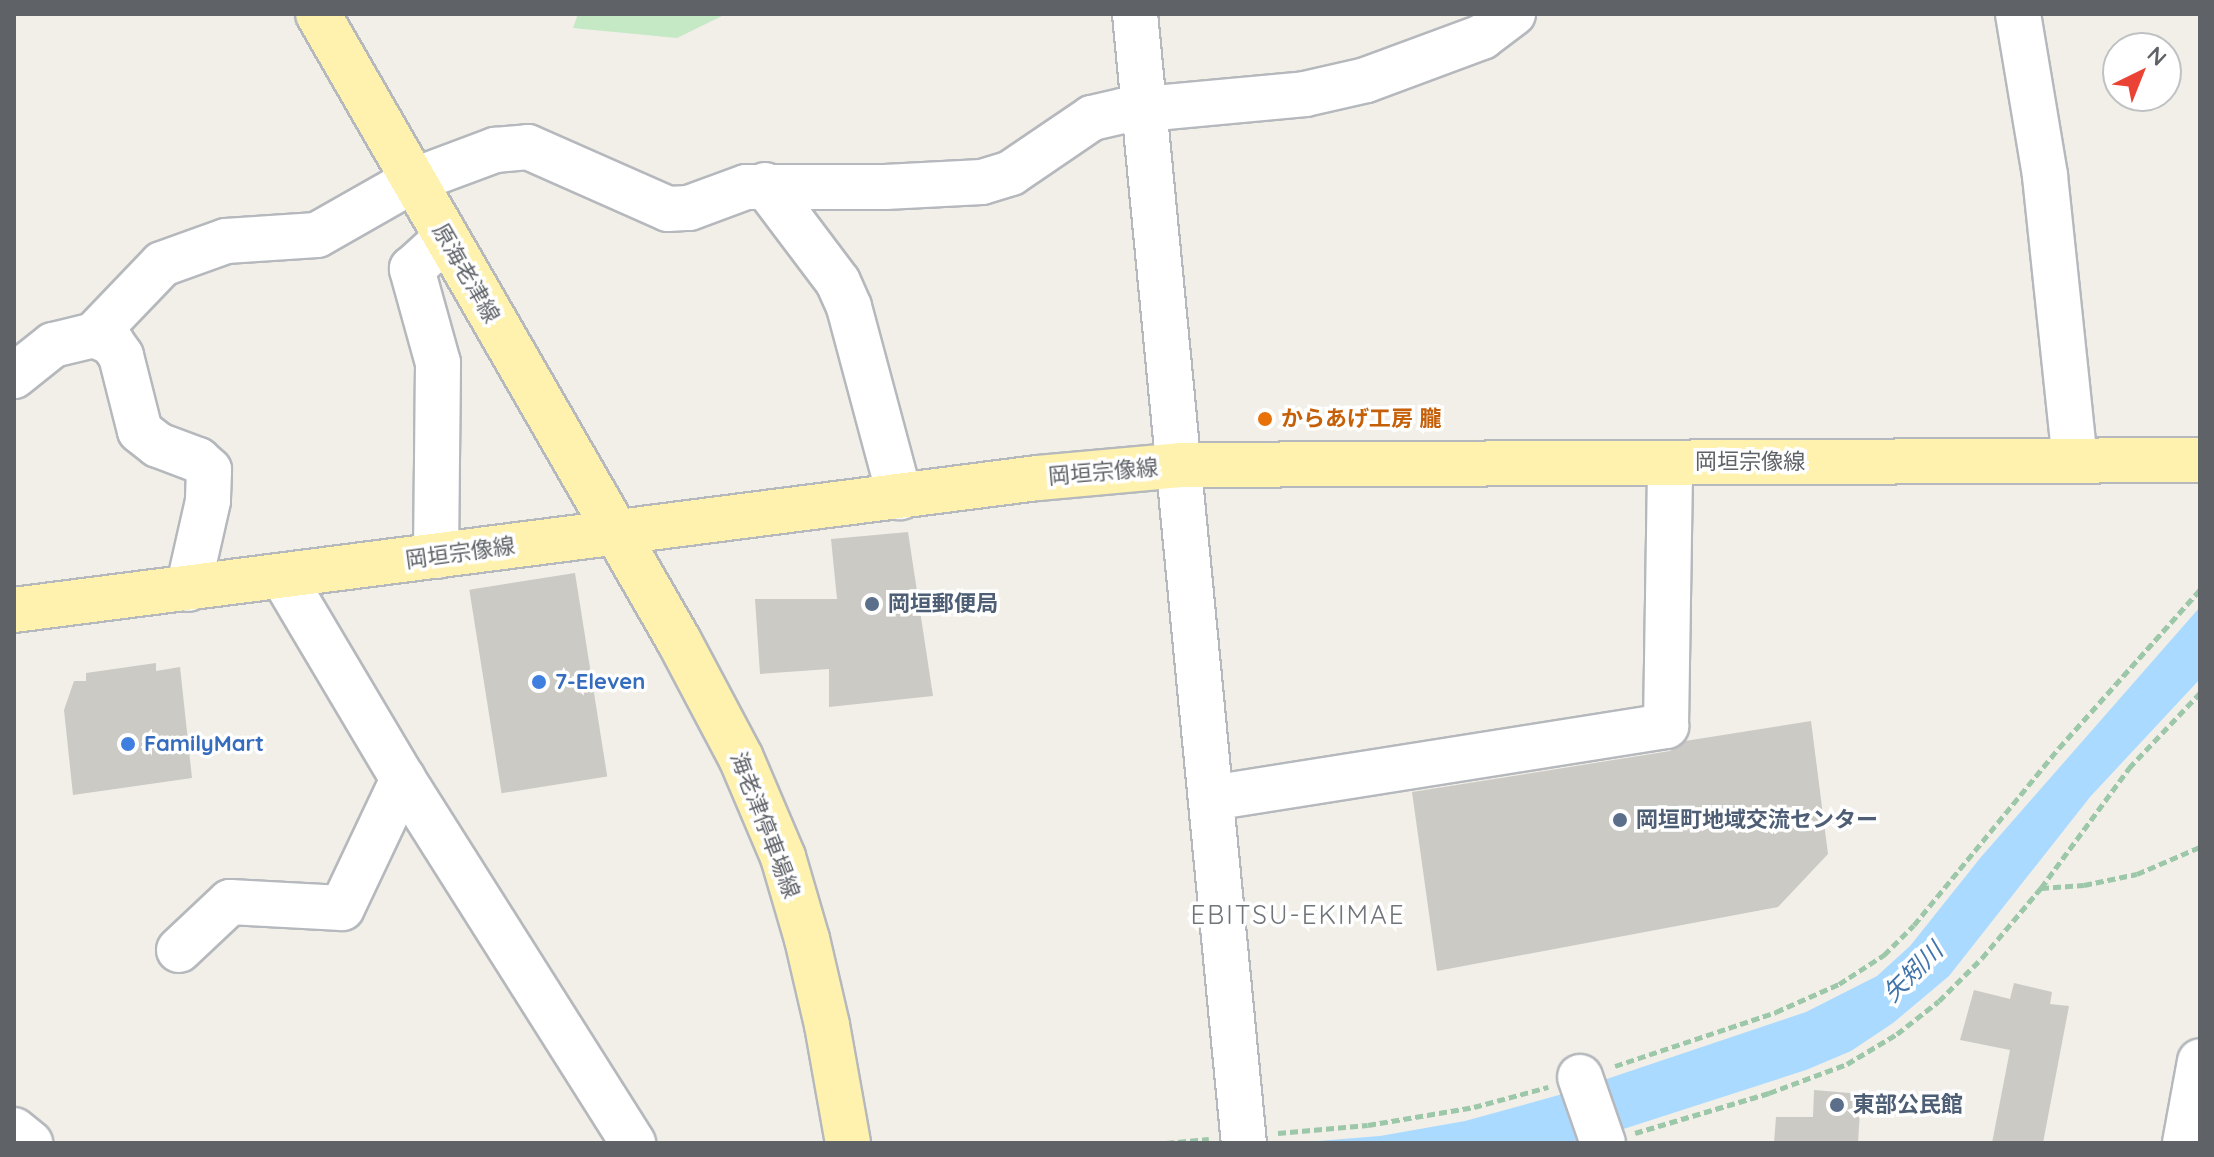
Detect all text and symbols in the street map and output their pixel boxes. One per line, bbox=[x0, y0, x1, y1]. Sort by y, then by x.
north arrow bbox=[2102, 32, 2182, 112]
text: N bbox=[2142, 40, 2172, 72]
street label: 原海老津線 bbox=[427, 219, 505, 327]
place label: からあげ工房 朧 bbox=[1281, 406, 1441, 432]
marker: からあげ工房 朧 bbox=[1256, 410, 1274, 428]
street label: 岡垣宗像線 bbox=[1695, 449, 1805, 475]
street label: 岡垣宗像線 bbox=[1047, 454, 1159, 490]
street label: 岡垣宗像線 bbox=[404, 532, 516, 574]
place label: 岡垣郵便局 bbox=[888, 591, 998, 617]
marker: 岡垣郵便局 bbox=[863, 595, 881, 613]
place label: 7-Eleven bbox=[555, 669, 645, 695]
marker: 7-Eleven bbox=[530, 673, 548, 691]
place label: FamilyMart bbox=[144, 731, 264, 757]
marker: FamilyMart bbox=[119, 735, 137, 753]
street label: 海老津停車場線 bbox=[725, 748, 805, 902]
place label: 岡垣町地域交流センター bbox=[1636, 807, 1878, 833]
marker: 岡垣町地域交流センター bbox=[1611, 811, 1629, 829]
district label: EBITSU-EKIMAE bbox=[1190, 899, 1406, 931]
water label: 矢矧川 bbox=[1877, 936, 1949, 1008]
place label: 東部公民館 bbox=[1853, 1092, 1963, 1118]
marker: 東部公民館 bbox=[1828, 1096, 1846, 1114]

